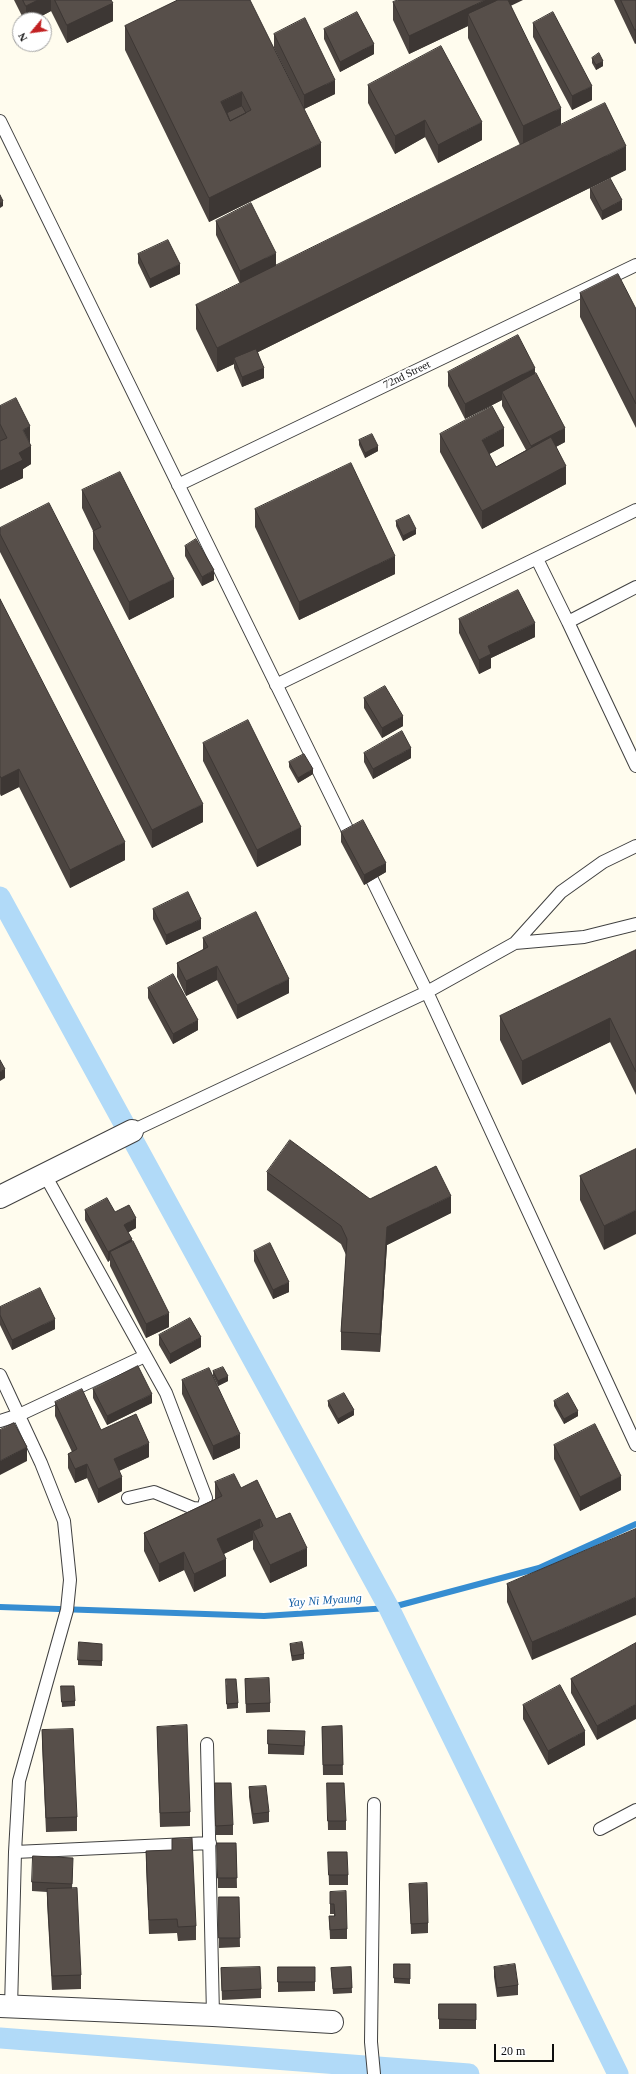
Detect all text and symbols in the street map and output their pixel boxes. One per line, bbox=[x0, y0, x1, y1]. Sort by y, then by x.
north arrow bbox=[12, 12, 52, 52]
text: N bbox=[15, 31, 30, 44]
street label: 72nd Street bbox=[378, 356, 436, 394]
water label: Yay Ni Myaung bbox=[285, 1591, 365, 1611]
scale bar bbox=[496, 2036, 556, 2062]
text: 20 m bbox=[501, 2044, 525, 2058]

